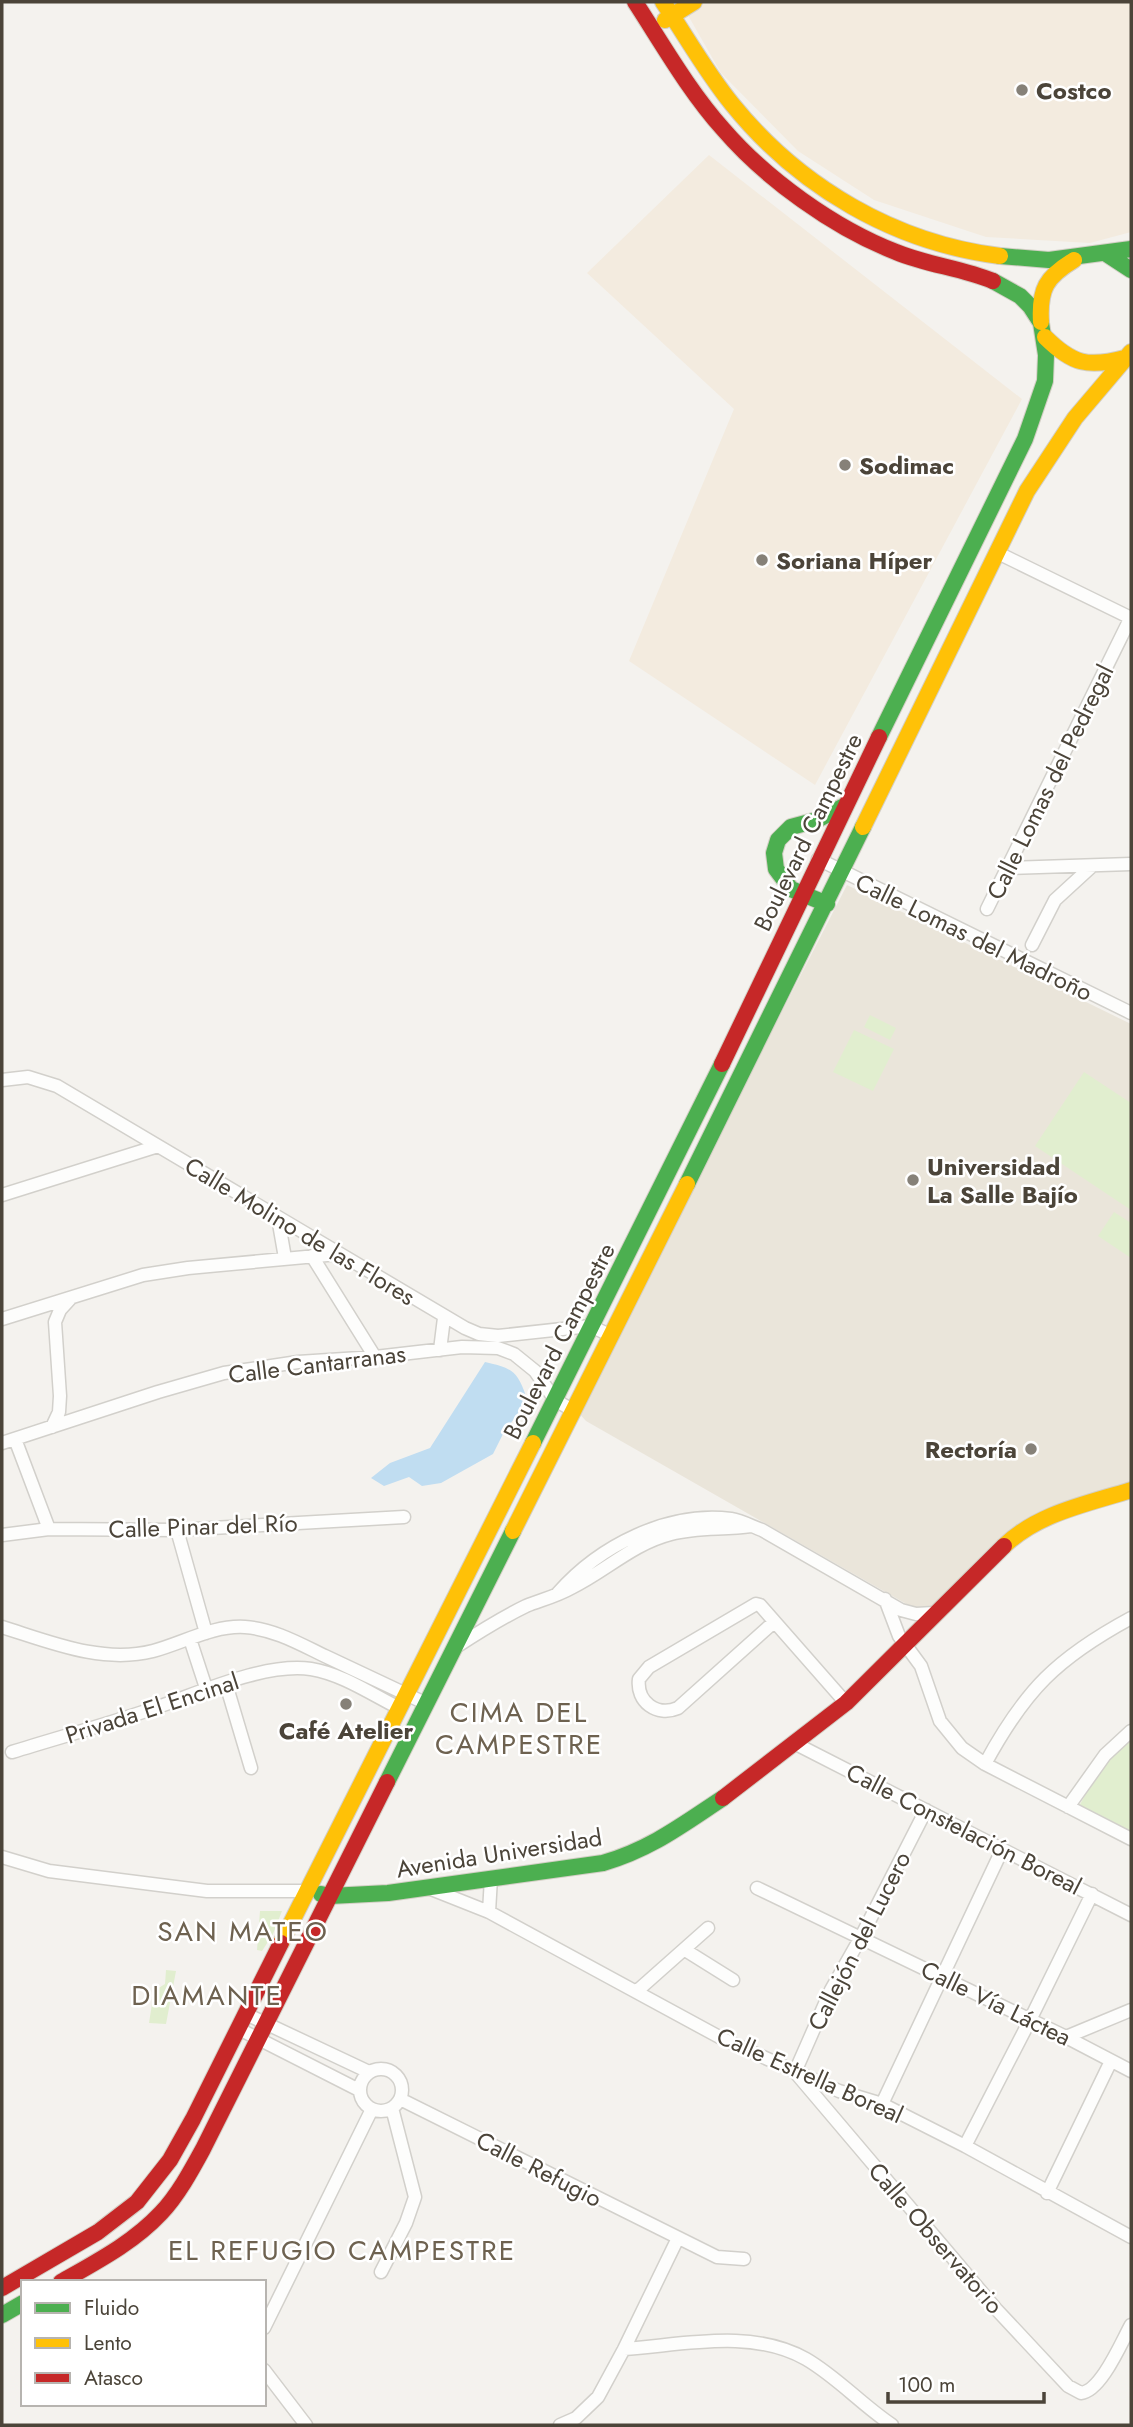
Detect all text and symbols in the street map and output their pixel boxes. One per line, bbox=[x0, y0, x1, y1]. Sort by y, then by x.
place label: Costco bbox=[1036, 73, 1112, 108]
marker: Costco bbox=[1014, 82, 1030, 98]
place label: Sodimac bbox=[859, 448, 954, 483]
marker: Sodimac bbox=[837, 457, 853, 473]
place label: Soriana Híper bbox=[776, 543, 933, 578]
marker: Soriana Híper bbox=[754, 552, 770, 568]
street label: Calle Lomas del Pedregal bbox=[978, 658, 1122, 906]
street label: Boulevard Campestre bbox=[745, 727, 871, 937]
street label: Calle Lomas del Madroño bbox=[850, 864, 1098, 1010]
street label: Calle Molino de las Flores bbox=[178, 1148, 422, 1314]
place label: Universidad La Salle Bajío bbox=[927, 1149, 1078, 1212]
marker: Universidad La Salle Bajío bbox=[905, 1172, 921, 1188]
street label: Boulevard Campestre bbox=[494, 1237, 624, 1445]
street label: Calle Cantarranas bbox=[226, 1336, 408, 1392]
place label: Rectoría bbox=[925, 1432, 1017, 1467]
marker: Rectoría bbox=[1023, 1441, 1039, 1457]
street label: Calle Pinar del Río bbox=[108, 1505, 298, 1547]
street label: Privada El Encinal bbox=[61, 1663, 243, 1753]
district label: CIMA DEL CAMPESTRE bbox=[435, 1692, 603, 1765]
marker: Café Atelier bbox=[338, 1696, 354, 1712]
place label: Café Atelier bbox=[279, 1713, 413, 1748]
street label: Calle Constelación Boreal bbox=[840, 1754, 1088, 1904]
street label: Avenida Universidad bbox=[394, 1819, 604, 1887]
street label: Callejón del Lucero bbox=[799, 1845, 919, 2037]
district label: SAN MATEO bbox=[157, 1911, 329, 1952]
street label: Calle Vía Láctea bbox=[915, 1952, 1077, 2054]
district label: DIAMANTE bbox=[131, 1975, 283, 2016]
street label: Calle Estrella Boreal bbox=[711, 2018, 909, 2132]
street label: Calle Refugio bbox=[470, 2122, 608, 2216]
street label: Calle Observatorio bbox=[860, 2155, 1012, 2321]
district label: EL REFUGIO CAMPESTRE bbox=[168, 2230, 516, 2271]
legend bbox=[21, 2280, 266, 2406]
text: Fluido bbox=[84, 2293, 139, 2323]
text: Lento bbox=[84, 2328, 132, 2358]
scale bar bbox=[888, 2360, 1044, 2404]
text: Atasco bbox=[84, 2363, 143, 2393]
text: 100 m bbox=[898, 2370, 955, 2400]

